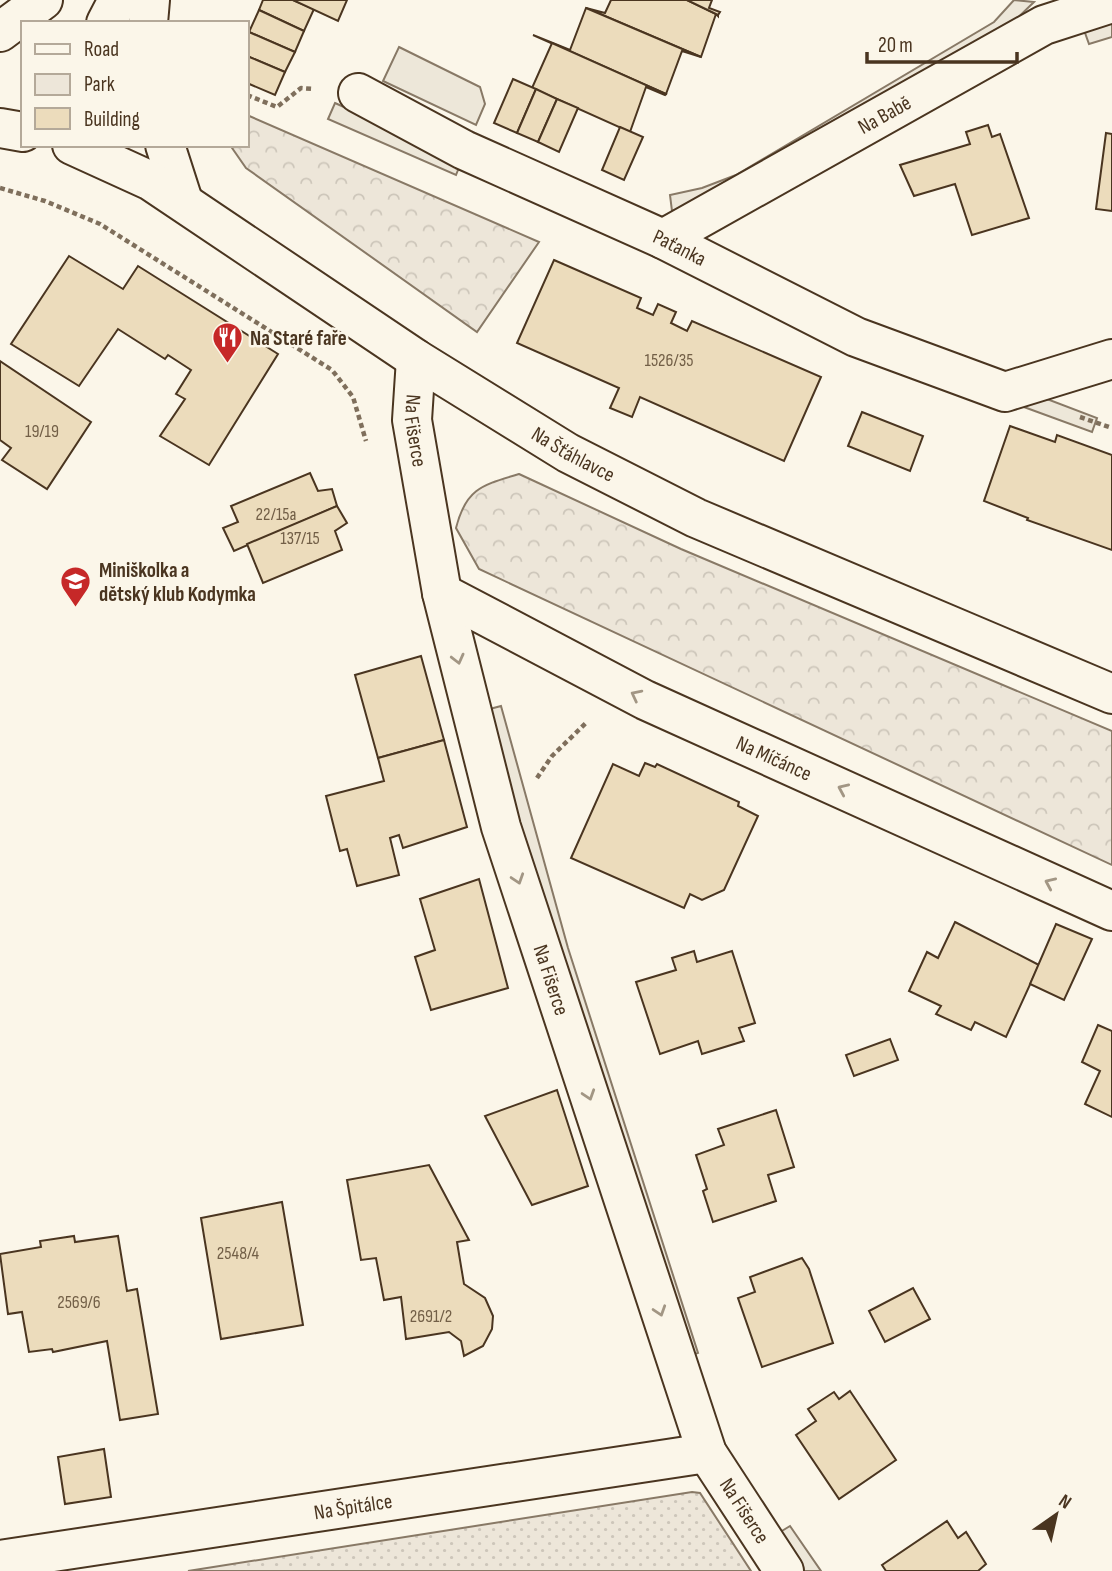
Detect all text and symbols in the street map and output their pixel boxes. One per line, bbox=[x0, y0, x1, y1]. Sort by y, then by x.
legend bbox=[21, 21, 248, 147]
scale bar bbox=[867, 21, 1018, 65]
text: 20 m bbox=[878, 33, 913, 58]
text: Road bbox=[84, 37, 119, 62]
text: Park bbox=[84, 72, 115, 97]
street label: Na Babě bbox=[854, 90, 916, 140]
text: Building bbox=[84, 107, 140, 132]
street label: Paťanka bbox=[649, 224, 710, 272]
restaurant icon: Na Staré faře bbox=[210, 321, 244, 365]
place label: Na Staré faře bbox=[250, 326, 347, 351]
house number: 1526/35 bbox=[645, 350, 693, 371]
street label: Na Fišerce bbox=[399, 394, 432, 469]
house number: 19/19 bbox=[25, 421, 59, 442]
street label: Na Šťáhlavce bbox=[527, 422, 619, 488]
house number: 22/15a bbox=[256, 504, 297, 525]
house number: 137/15 bbox=[280, 528, 320, 549]
place label: Miniškolka a dětský klub Kodymka bbox=[99, 558, 256, 607]
school or university icon: Miniškolka a dětský klub Kodymka bbox=[59, 565, 93, 609]
one-way arrow bbox=[450, 653, 464, 665]
one-way arrow bbox=[630, 690, 643, 703]
street label: Na Míčánce bbox=[732, 731, 816, 787]
one-way arrow bbox=[837, 783, 850, 797]
one-way arrow bbox=[510, 872, 524, 884]
one-way arrow bbox=[1045, 877, 1057, 891]
street label: Na Fišerce bbox=[528, 942, 574, 1019]
one-way arrow bbox=[581, 1088, 595, 1101]
house number: 2548/4 bbox=[217, 1243, 260, 1264]
house number: 2569/6 bbox=[57, 1292, 101, 1313]
one-way arrow bbox=[652, 1305, 667, 1317]
house number: 2691/2 bbox=[410, 1306, 452, 1327]
street label: Na Fišerce bbox=[714, 1474, 775, 1548]
north arrow bbox=[1021, 1480, 1091, 1550]
street label: Na Špitálce bbox=[312, 1489, 394, 1525]
text: N bbox=[1054, 1490, 1075, 1515]

